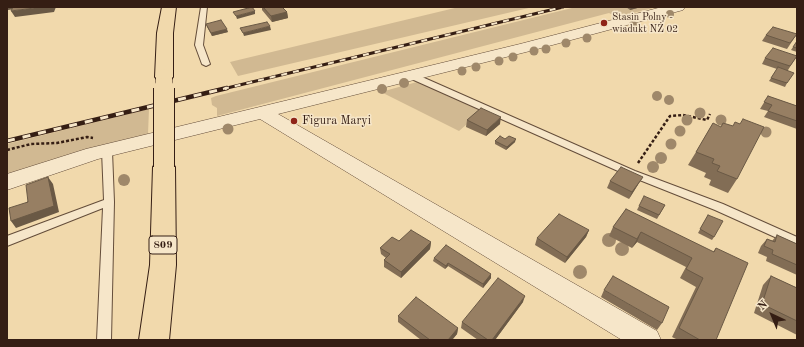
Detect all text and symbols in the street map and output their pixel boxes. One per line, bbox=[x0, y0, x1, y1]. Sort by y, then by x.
place label: Stasin Polny - wiadukt NŻ 02 bbox=[612, 11, 678, 34]
marker: Stasin Polny - wiadukt NŻ 02 bbox=[599, 18, 609, 28]
place label: Figura Maryi bbox=[302, 114, 371, 128]
marker: Figura Maryi bbox=[289, 116, 299, 126]
road number: 809 bbox=[149, 236, 177, 254]
north arrow bbox=[752, 295, 792, 335]
text: N bbox=[756, 299, 770, 313]

